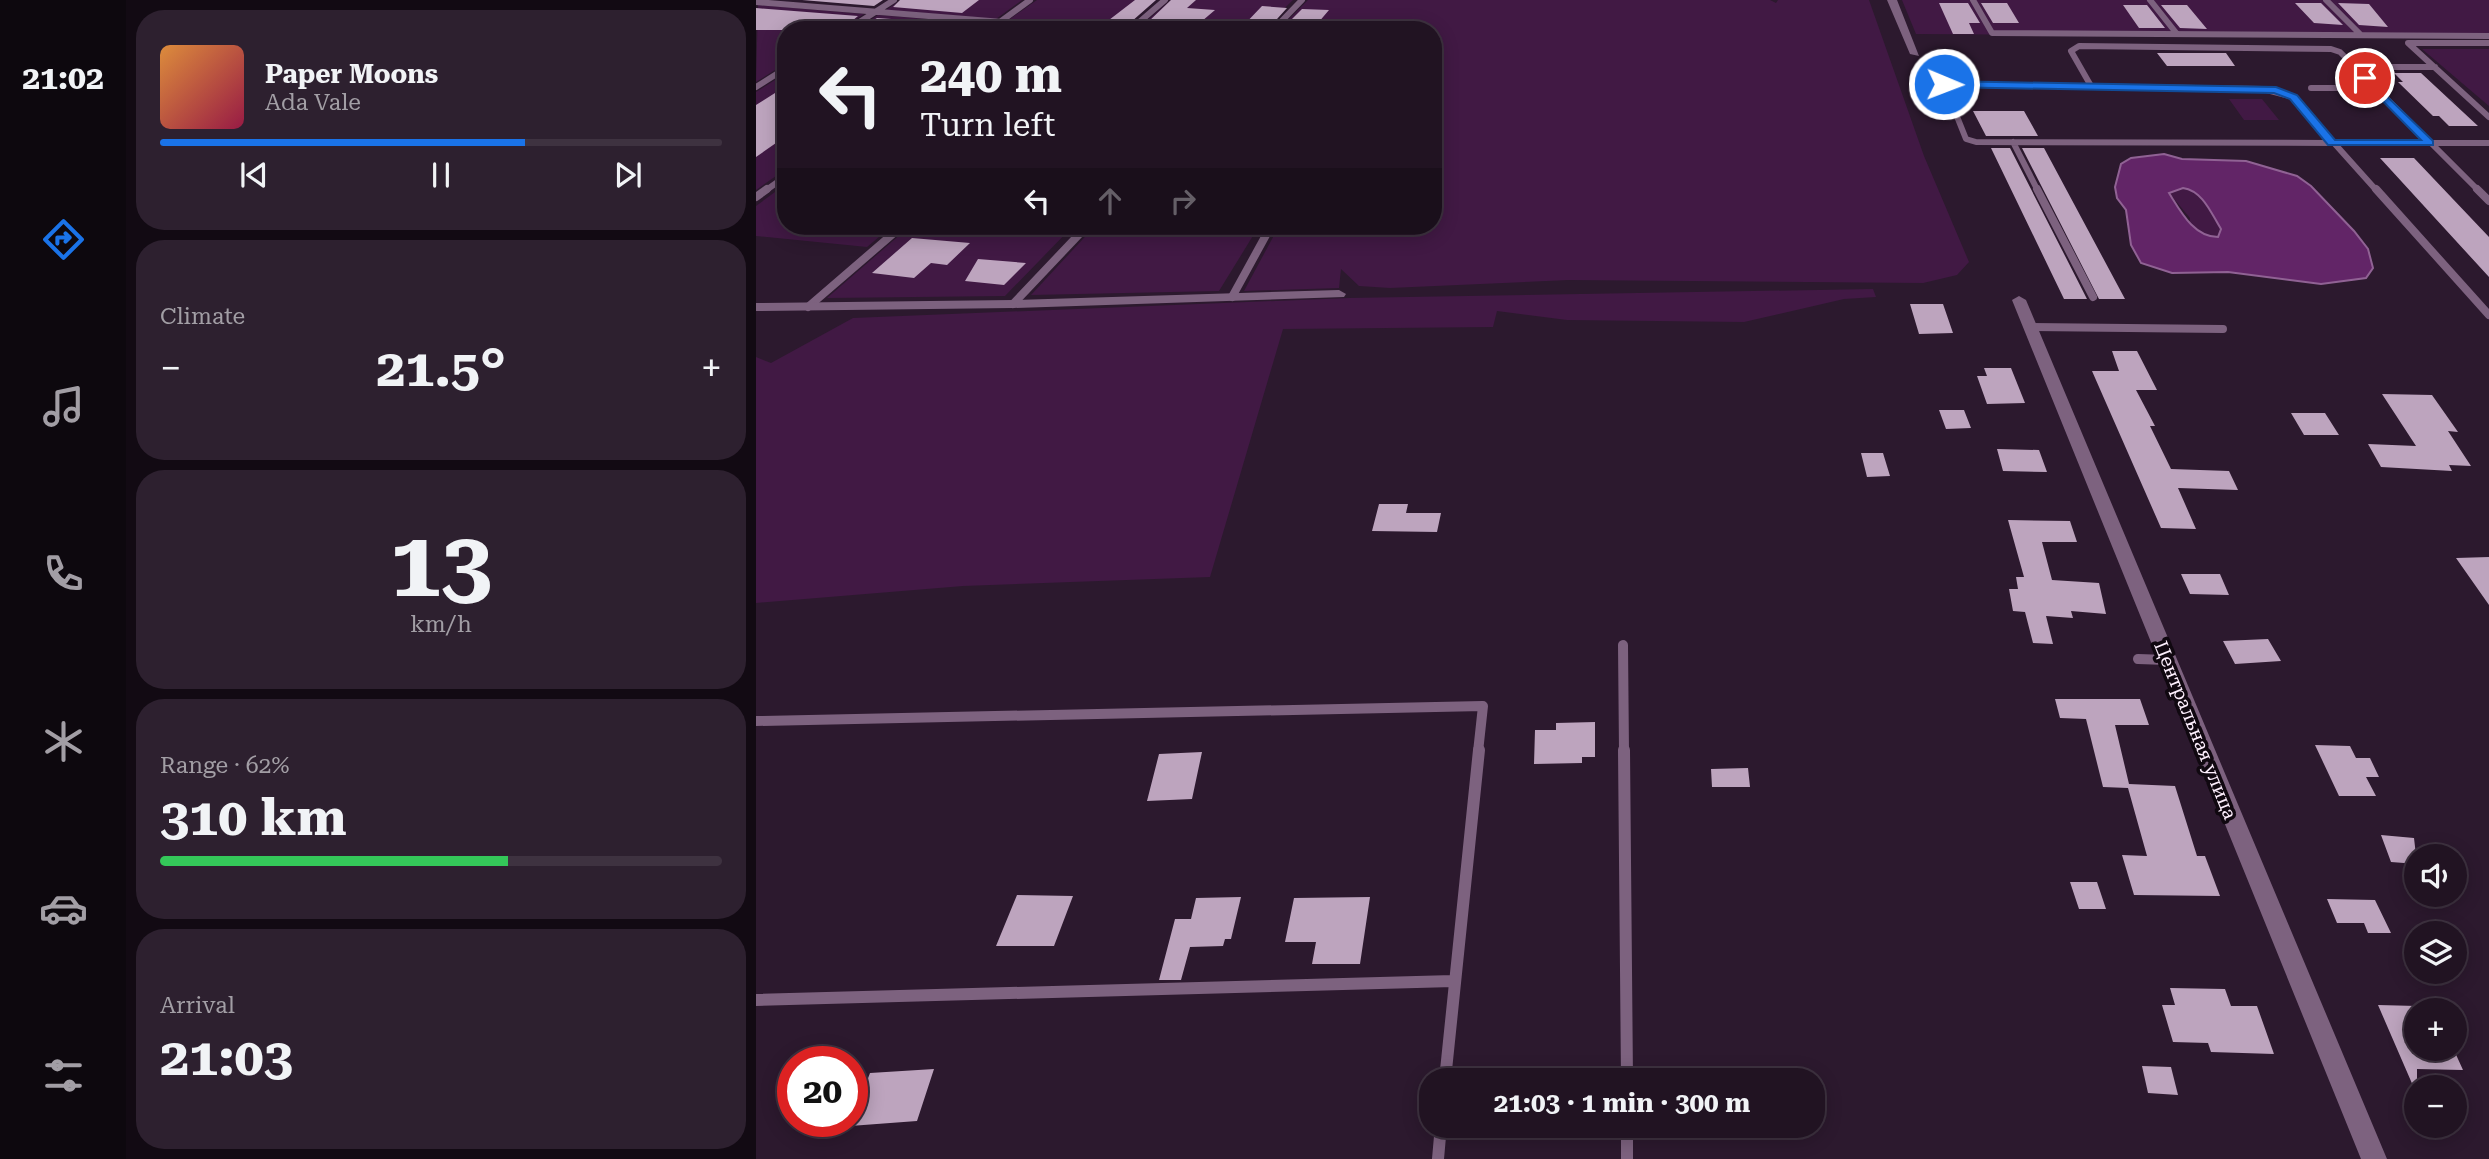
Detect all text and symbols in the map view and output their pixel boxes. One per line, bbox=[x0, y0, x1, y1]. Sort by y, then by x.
text: 240 m bbox=[920, 47, 1062, 104]
position arrow bbox=[1907, 47, 1981, 121]
pin bbox=[2335, 48, 2395, 108]
icon: left bbox=[805, 49, 896, 140]
text: 21:02 bbox=[22, 59, 104, 97]
text: Paper Moons bbox=[265, 59, 438, 89]
icon: arrive bbox=[2346, 59, 2384, 97]
text: Ada Vale bbox=[265, 89, 361, 116]
text: Turn left bbox=[920, 106, 1055, 144]
icon: previous bbox=[235, 156, 273, 194]
icon: pause bbox=[422, 156, 460, 194]
icon: next bbox=[609, 156, 647, 194]
icon: left bbox=[1018, 182, 1056, 220]
icon: ahead bbox=[1091, 182, 1129, 220]
icon: right bbox=[1164, 182, 1202, 220]
icon: directions bbox=[39, 215, 88, 264]
text: Climate bbox=[160, 303, 245, 330]
text: 21.5° bbox=[376, 338, 506, 399]
text: − bbox=[160, 346, 181, 390]
text: + bbox=[701, 346, 722, 390]
icon: music bbox=[39, 382, 88, 431]
text: 13 bbox=[390, 512, 492, 618]
icon: phone bbox=[39, 549, 88, 598]
text: km/h bbox=[410, 611, 472, 638]
street label: Центральная улица bbox=[2149, 638, 2242, 823]
icon: climate bbox=[39, 717, 88, 766]
text: Range · 62% bbox=[160, 752, 289, 779]
text: 310 km bbox=[160, 787, 347, 848]
map controls bbox=[2404, 844, 2467, 1138]
button: sound bbox=[2404, 844, 2467, 907]
icon: car bbox=[39, 884, 88, 933]
button: layers bbox=[2404, 921, 2467, 984]
text: Arrival bbox=[160, 992, 235, 1019]
button: + bbox=[2404, 998, 2467, 1061]
text: 21:03 bbox=[160, 1027, 293, 1088]
speed limit sign: 20 bbox=[777, 1046, 868, 1137]
icon: filters bbox=[39, 1051, 88, 1100]
button: − bbox=[2404, 1075, 2467, 1138]
text: 21:03 · 1 min · 300 m bbox=[1494, 1088, 1750, 1118]

